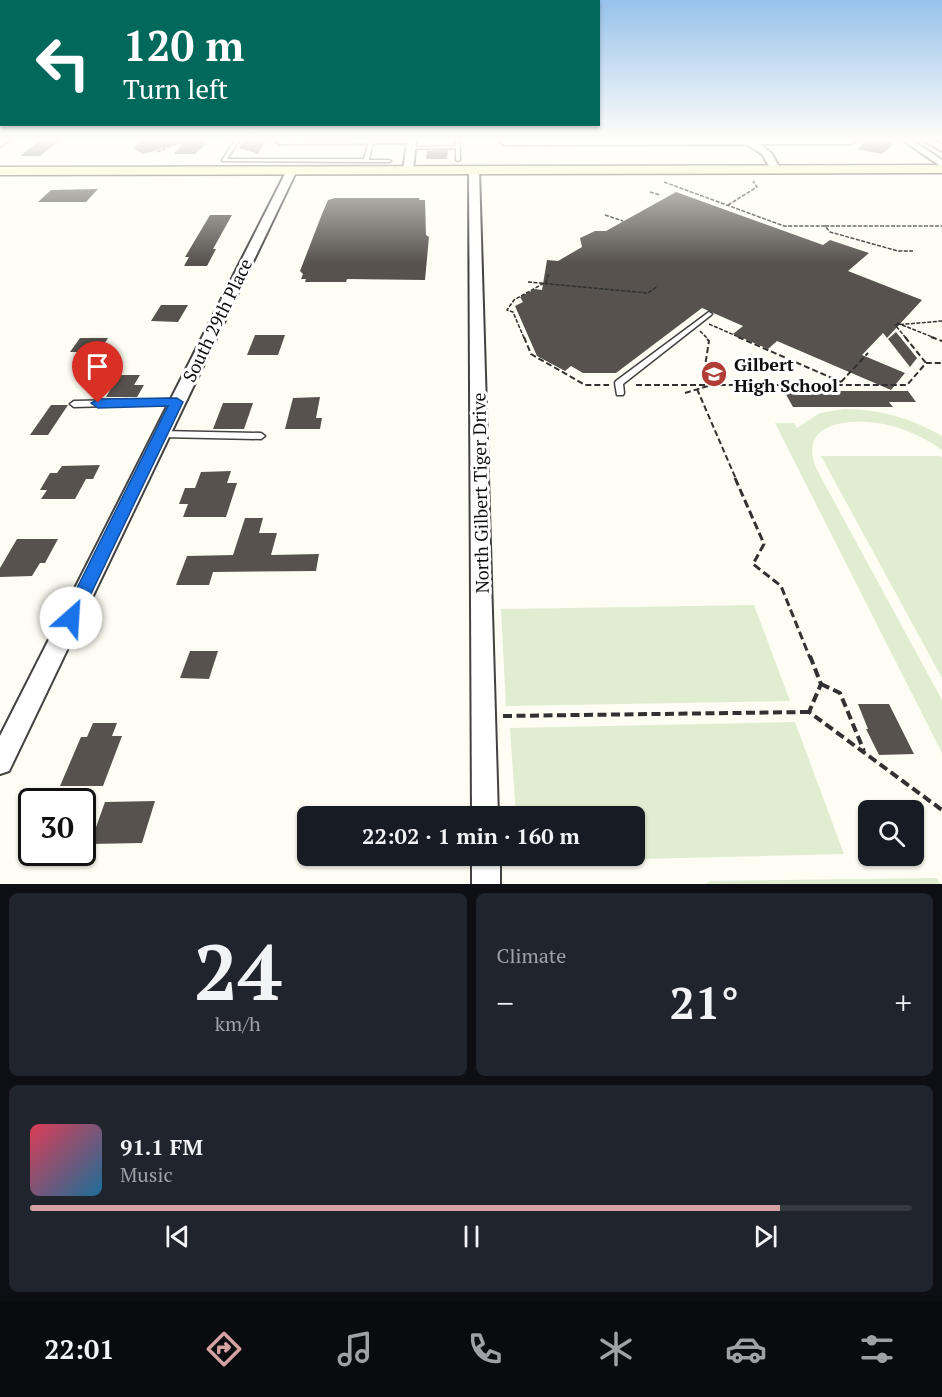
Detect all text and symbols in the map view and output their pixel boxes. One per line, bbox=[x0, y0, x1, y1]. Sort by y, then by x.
text: 120 m bbox=[123, 17, 244, 73]
icon: left bbox=[24, 24, 102, 102]
text: Turn left bbox=[123, 71, 228, 107]
street label: South 29th Place bbox=[177, 254, 257, 386]
pin bbox=[72, 341, 123, 403]
icon: arrive bbox=[81, 350, 114, 383]
place label: Gilbert High School bbox=[734, 352, 838, 397]
school or university icon: Gilbert High School bbox=[699, 359, 729, 389]
street label: North Gilbert Tiger Drive bbox=[466, 392, 494, 594]
position arrow bbox=[39, 586, 103, 650]
speed limit sign: 30 bbox=[18, 788, 96, 866]
map controls bbox=[858, 800, 924, 866]
button: search bbox=[858, 800, 924, 866]
text: 22:02 · 1 min · 160 m bbox=[362, 821, 580, 850]
text: 24 bbox=[194, 919, 282, 1022]
text: Climate bbox=[497, 942, 566, 969]
text: 21° bbox=[670, 972, 739, 1032]
text: − bbox=[497, 981, 514, 1024]
text: + bbox=[894, 981, 912, 1024]
text: km/h bbox=[215, 1010, 261, 1037]
text: 91.1 FM bbox=[120, 1132, 203, 1161]
text: Music bbox=[120, 1161, 173, 1188]
icon: previous bbox=[161, 1220, 194, 1253]
icon: pause bbox=[455, 1220, 488, 1253]
icon: next bbox=[749, 1220, 782, 1253]
icon: directions bbox=[203, 1328, 245, 1370]
icon: music bbox=[334, 1328, 376, 1370]
icon: phone bbox=[464, 1328, 506, 1370]
icon: climate bbox=[595, 1328, 637, 1370]
icon: car bbox=[725, 1328, 767, 1370]
icon: filters bbox=[856, 1328, 898, 1370]
text: 22:01 bbox=[44, 1331, 115, 1367]

